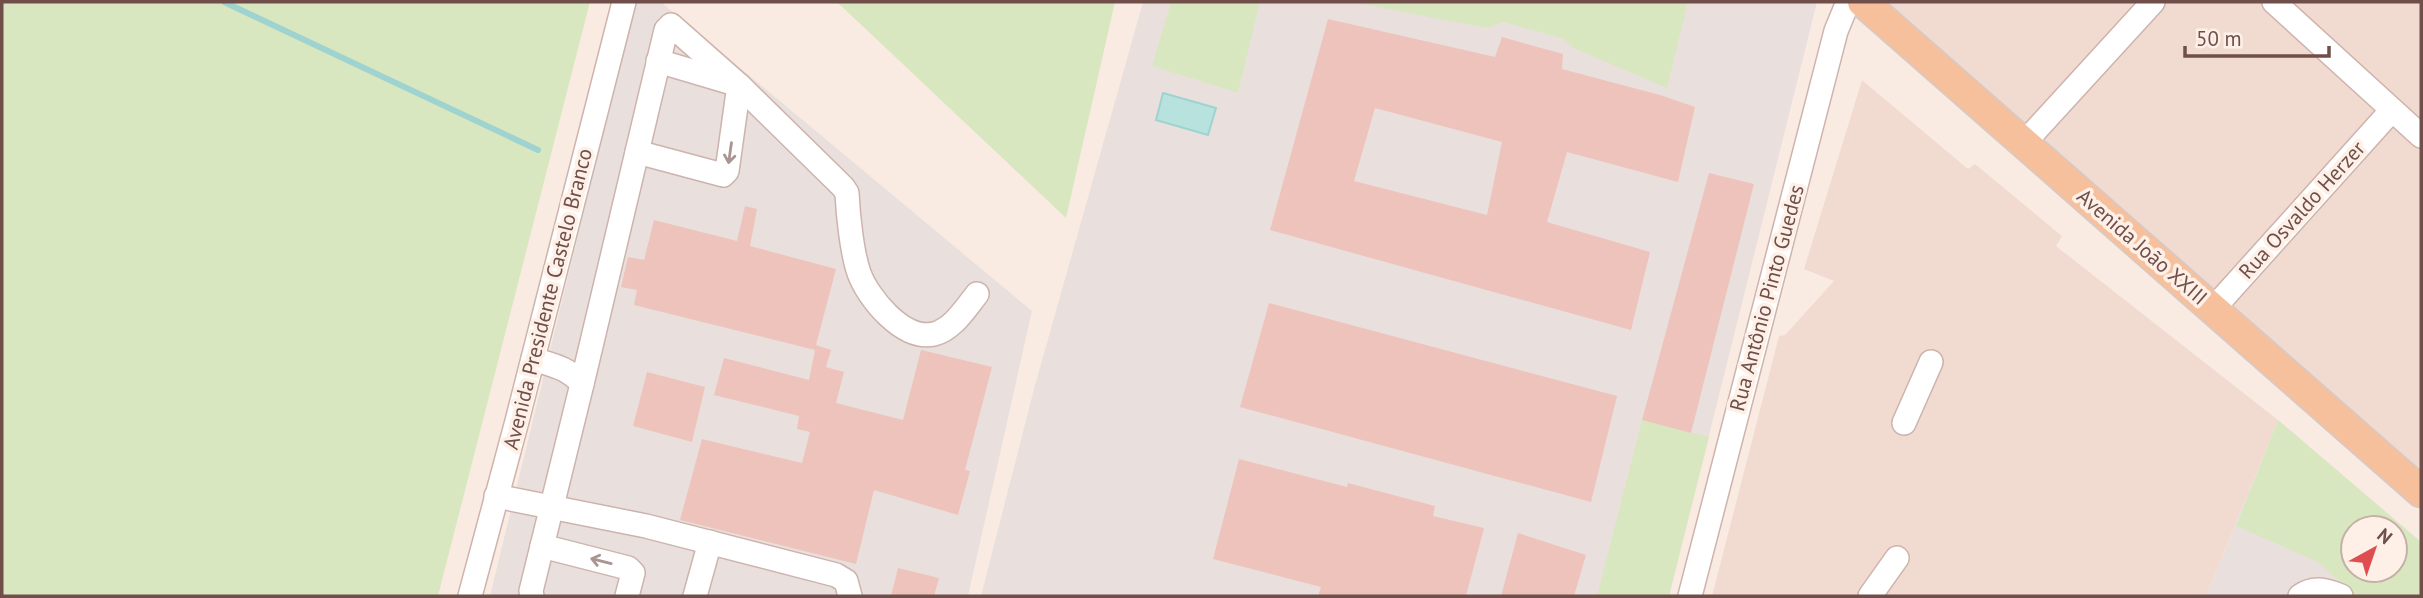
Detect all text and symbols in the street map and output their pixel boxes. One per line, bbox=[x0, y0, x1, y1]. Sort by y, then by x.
scale bar bbox=[2185, 14, 2328, 58]
text: 50 m bbox=[2196, 25, 2242, 52]
street label: Rua Osvaldo Herzer bbox=[2233, 135, 2371, 284]
one-way arrow bbox=[723, 141, 736, 164]
street label: Avenida Presidente Castelo Branco bbox=[497, 145, 598, 452]
street label: Rua Antônio Pinto Guedes bbox=[1723, 182, 1810, 414]
street label: Avenida João XXIII bbox=[2072, 183, 2213, 311]
north arrow bbox=[2339, 514, 2409, 584]
text: N bbox=[2372, 523, 2397, 549]
one-way arrow bbox=[590, 553, 612, 566]

